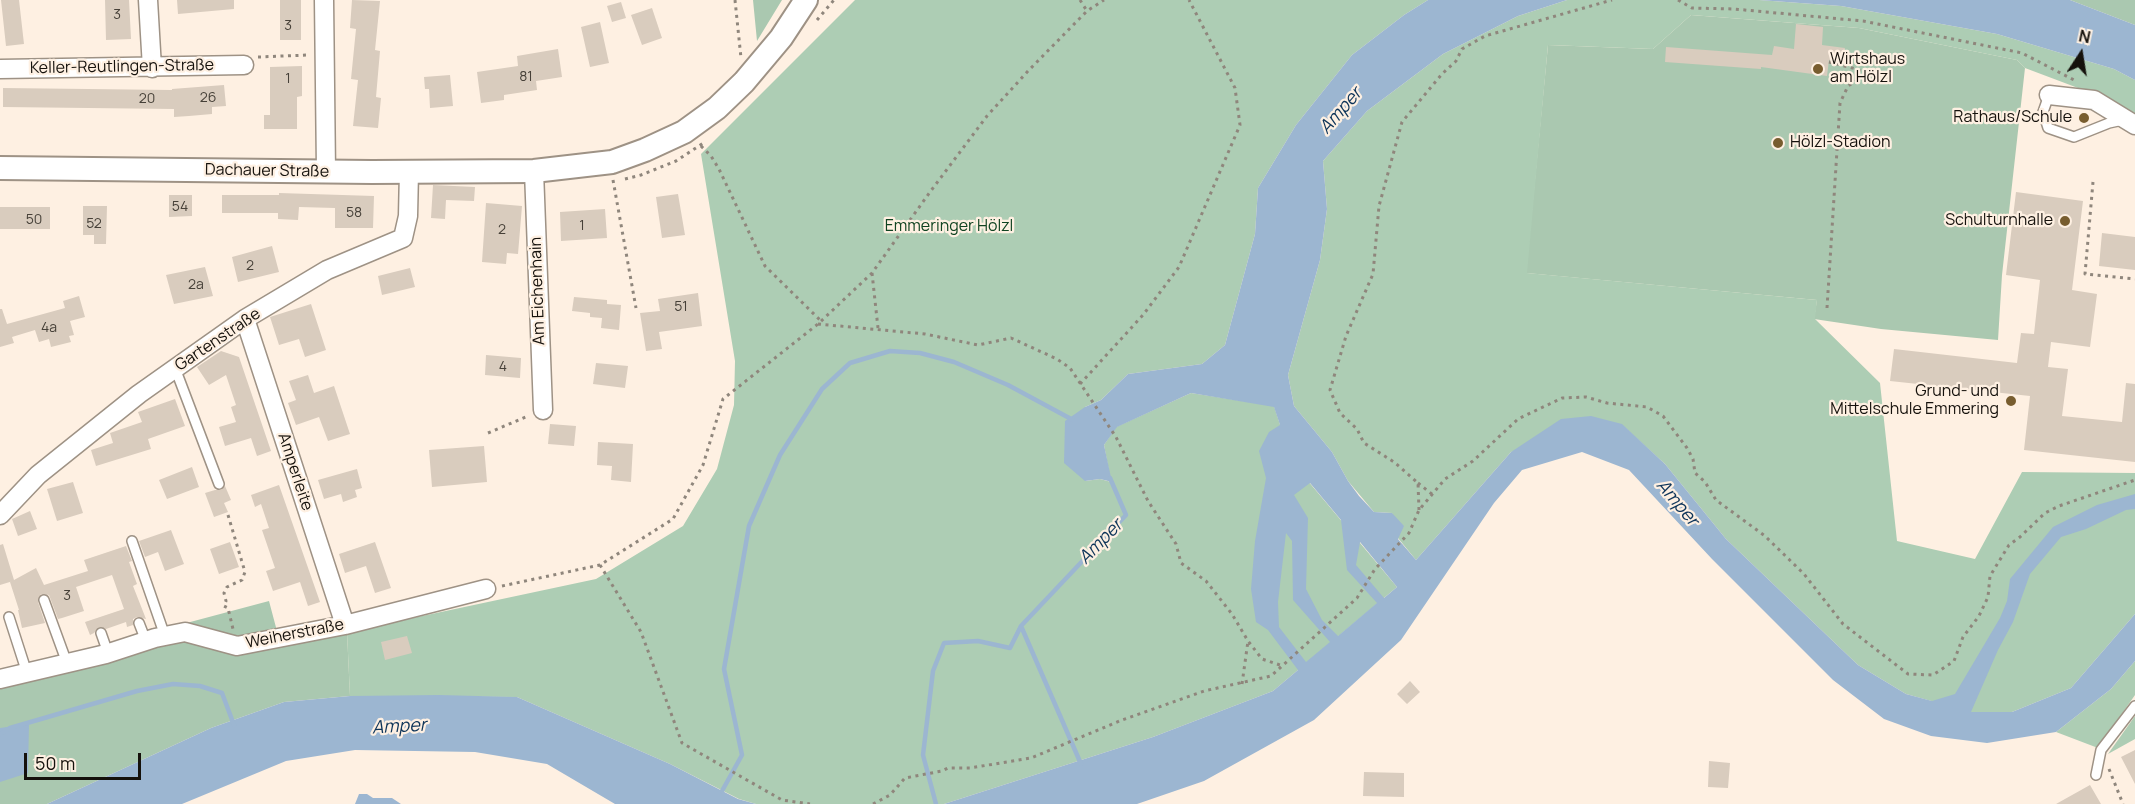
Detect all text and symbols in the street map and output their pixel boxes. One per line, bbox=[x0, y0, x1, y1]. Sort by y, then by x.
house number: 3 bbox=[113, 7, 121, 23]
house number: 3 bbox=[284, 18, 292, 34]
north arrow bbox=[2051, 24, 2111, 84]
text: N bbox=[2077, 24, 2093, 48]
place label: Wirtshaus am Hölzl bbox=[1830, 50, 1905, 88]
street label: Keller-Reutlingen-Straße bbox=[30, 56, 214, 78]
marker: Wirtshaus am Hölzl bbox=[1811, 62, 1825, 76]
house number: 81 bbox=[519, 69, 533, 85]
house number: 1 bbox=[285, 71, 291, 87]
water label: Amper bbox=[1315, 83, 1367, 139]
house number: 26 bbox=[200, 90, 216, 106]
house number: 20 bbox=[139, 91, 155, 107]
place label: Rathaus/Schule bbox=[1953, 108, 2072, 128]
marker: Rathaus/Schule bbox=[2077, 111, 2091, 125]
place label: Hölzl-Stadion bbox=[1790, 133, 1890, 153]
marker: Hölzl-Stadion bbox=[1771, 136, 1785, 150]
street label: Dachauer Straße bbox=[205, 160, 329, 182]
house number: 54 bbox=[172, 199, 188, 215]
house number: 58 bbox=[346, 205, 362, 221]
place label: Schulturnhalle bbox=[1945, 211, 2053, 231]
house number: 50 bbox=[26, 212, 42, 228]
marker: Schulturnhalle bbox=[2058, 214, 2072, 228]
house number: 52 bbox=[86, 216, 102, 232]
park label: Emmeringer Hölzl bbox=[885, 217, 1013, 237]
house number: 1 bbox=[579, 218, 585, 234]
house number: 2 bbox=[498, 222, 506, 238]
street label: Am Eichenhain bbox=[527, 237, 549, 345]
house number: 2 bbox=[246, 258, 254, 274]
house number: 2a bbox=[188, 277, 204, 293]
house number: 51 bbox=[674, 299, 688, 315]
street label: Gartenstraße bbox=[172, 304, 264, 376]
house number: 4a bbox=[41, 320, 57, 336]
house number: 4 bbox=[499, 359, 507, 375]
place label: Grund- und Mittelschule Emmering bbox=[1830, 382, 1999, 420]
marker: Grund- und Mittelschule Emmering bbox=[2004, 394, 2018, 408]
street label: Amperleite bbox=[273, 431, 317, 513]
water label: Amper bbox=[1651, 475, 1703, 531]
water label: Amper bbox=[1074, 515, 1128, 569]
house number: 3 bbox=[63, 588, 71, 604]
street label: Weiherstraße bbox=[244, 615, 346, 653]
water label: Amper bbox=[371, 715, 427, 739]
scale bar bbox=[27, 741, 144, 779]
text: 50 m bbox=[35, 751, 75, 775]

